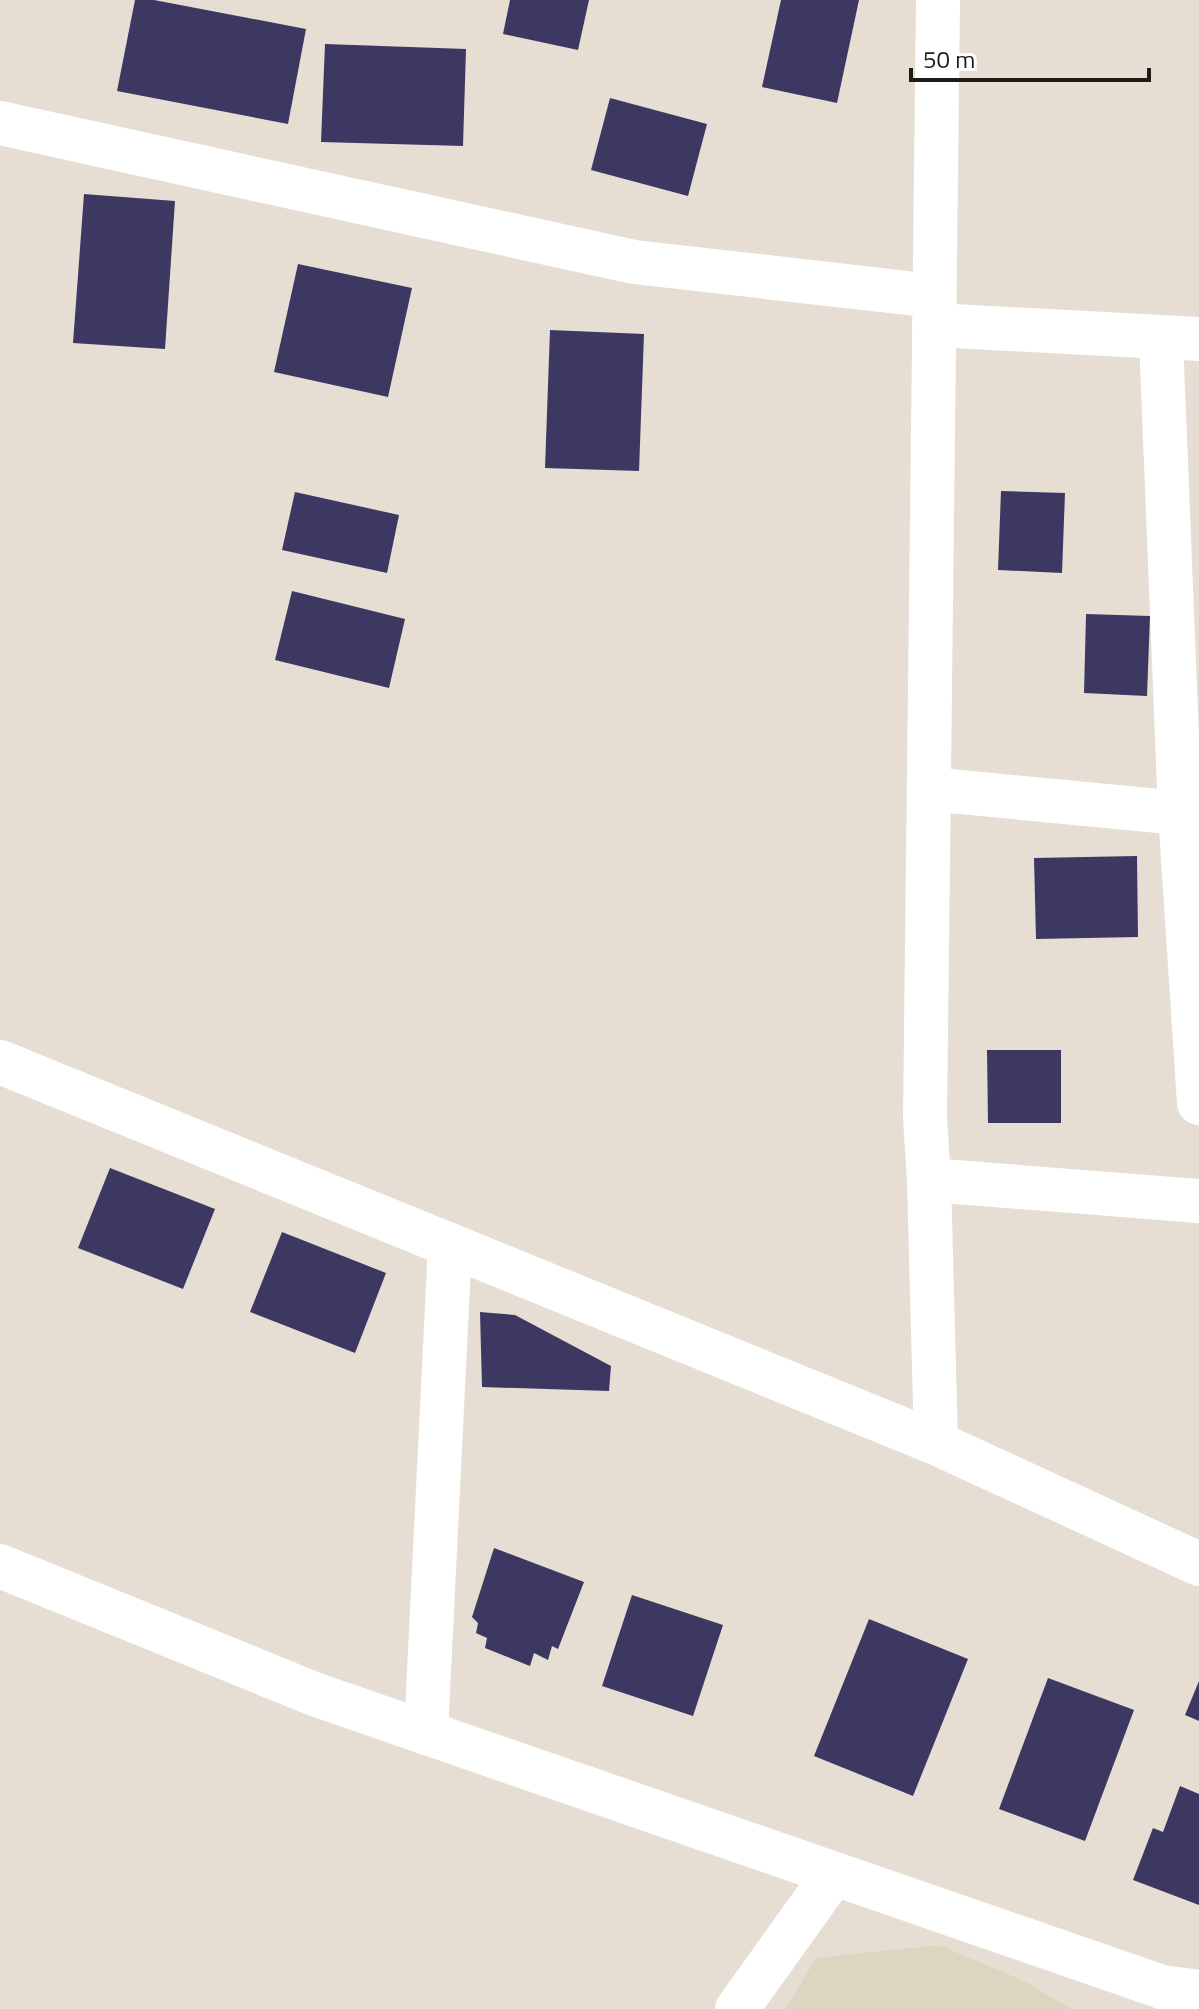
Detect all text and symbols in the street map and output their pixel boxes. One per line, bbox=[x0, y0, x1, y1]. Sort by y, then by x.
scale bar bbox=[911, 32, 1149, 82]
text: 50 m bbox=[923, 41, 975, 77]

